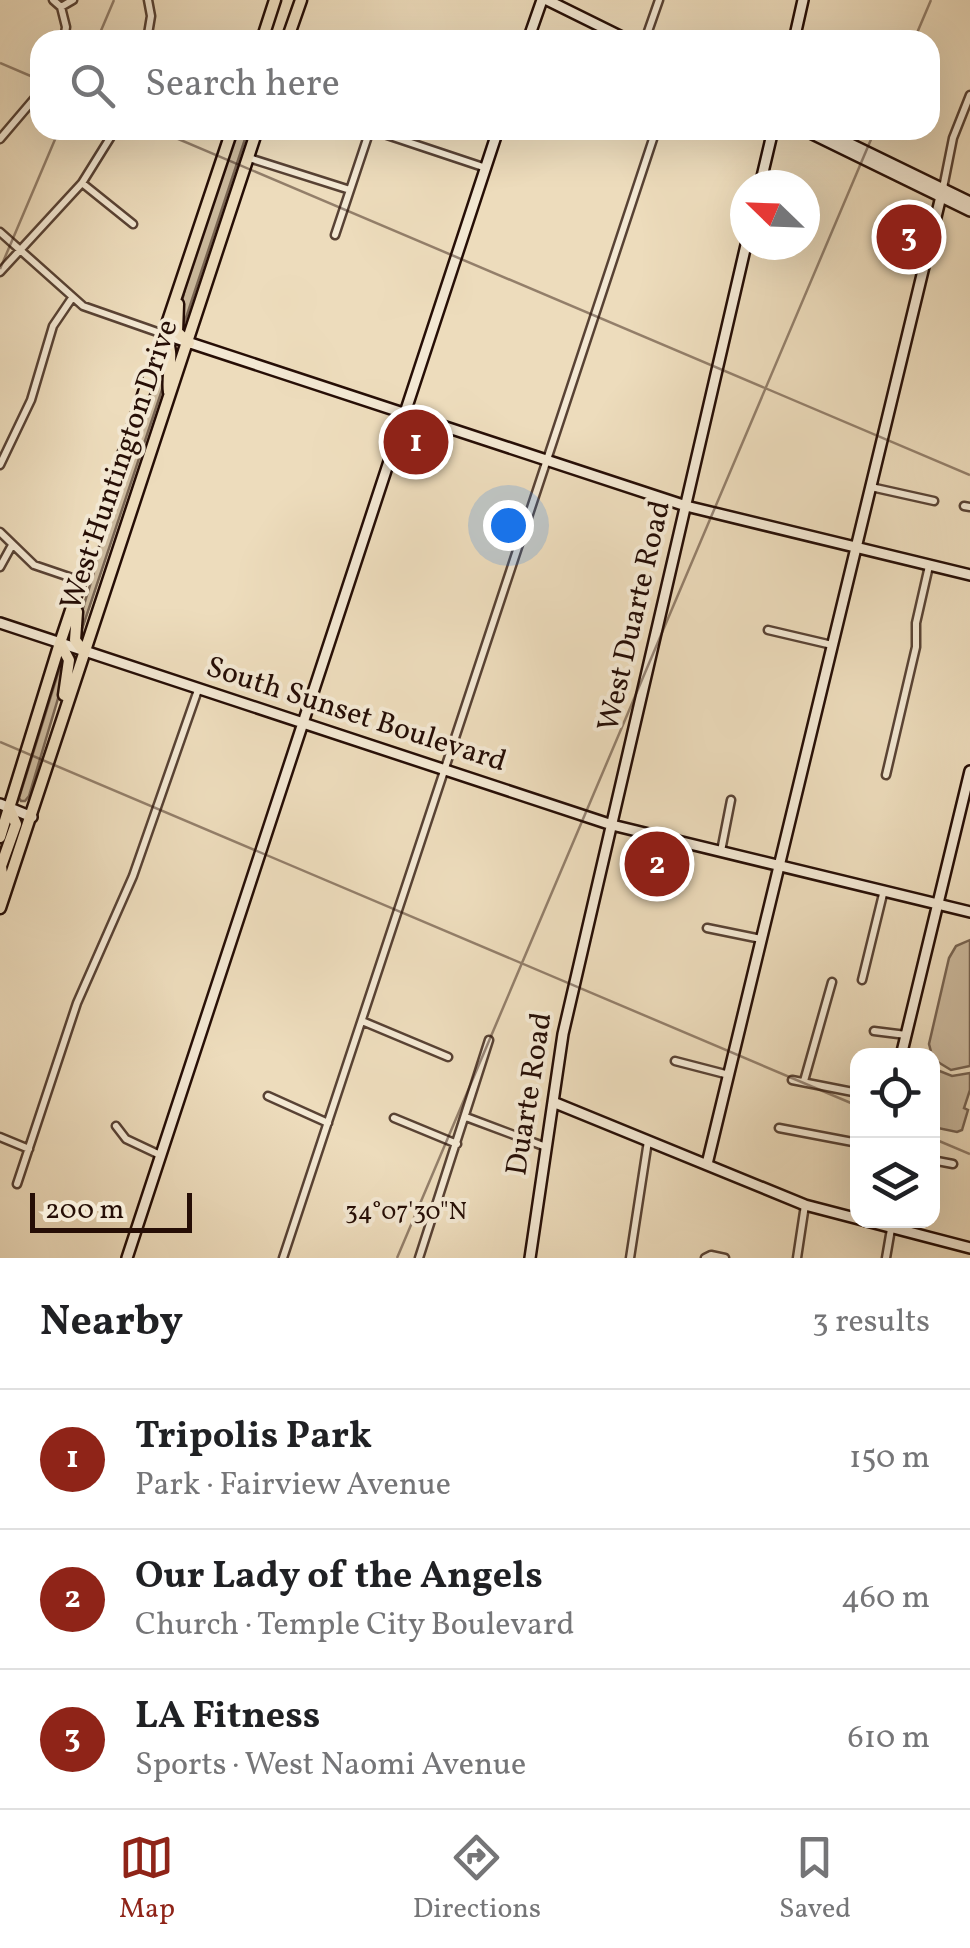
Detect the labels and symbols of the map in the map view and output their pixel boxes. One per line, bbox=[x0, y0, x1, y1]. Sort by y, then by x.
north arrow bbox=[730, 170, 820, 260]
pin: 3 bbox=[876, 200, 942, 274]
street label: West Huntington Drive bbox=[51, 314, 189, 616]
pin: 1 bbox=[384, 404, 448, 480]
street label: West Duarte Road bbox=[588, 496, 682, 736]
your location bbox=[483, 500, 534, 551]
street label: South Sunset Boulevard bbox=[200, 647, 512, 783]
pin: 2 bbox=[624, 826, 690, 902]
street label: Duarte Road bbox=[496, 1009, 564, 1179]
scale bar bbox=[30, 1188, 192, 1232]
text: 34°07'30"N bbox=[345, 1195, 467, 1230]

